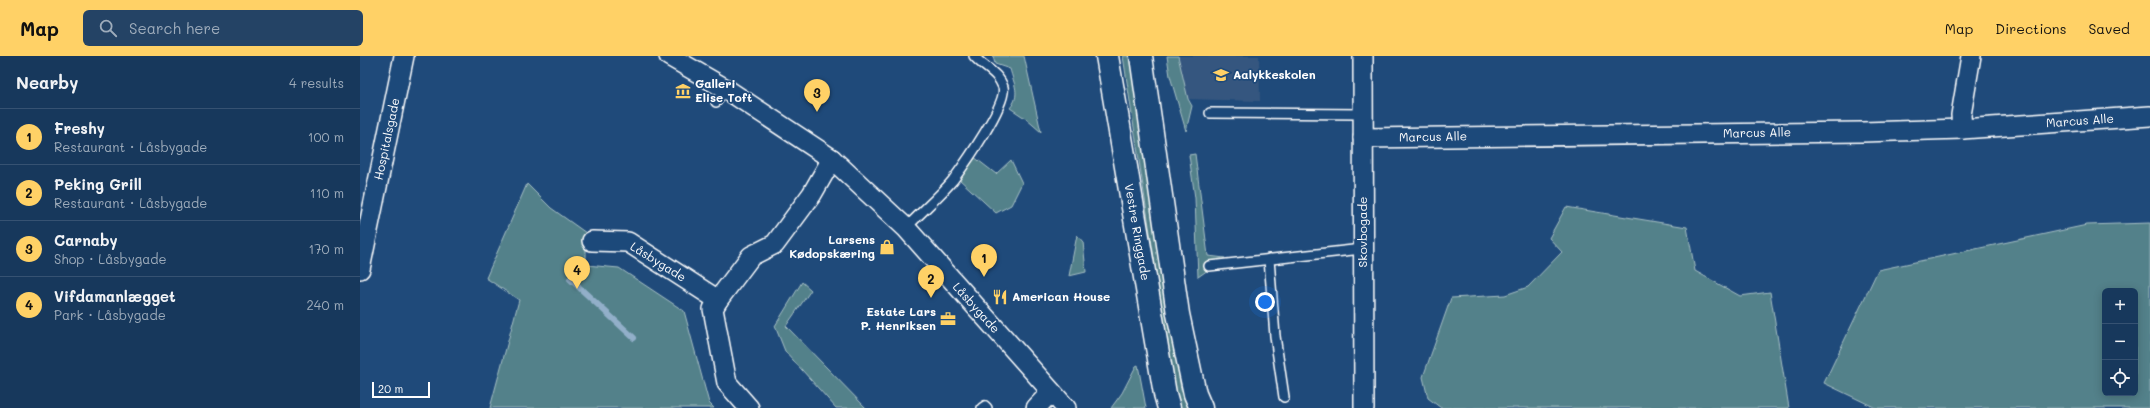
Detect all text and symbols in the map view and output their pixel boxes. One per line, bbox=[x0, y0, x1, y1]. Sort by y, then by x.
search box bbox=[83, 10, 363, 46]
text: Map bbox=[20, 16, 59, 41]
icon: search bbox=[97, 17, 119, 39]
text: Search here bbox=[129, 18, 220, 38]
text: Map bbox=[1945, 19, 1973, 38]
text: Directions bbox=[1995, 19, 2066, 38]
text: Saved bbox=[2088, 19, 2130, 38]
school or university icon: Aalykkeskolen bbox=[1212, 66, 1230, 84]
place label: Aalykkeskolen bbox=[1233, 66, 1316, 82]
text: Nearby bbox=[16, 71, 78, 93]
text: 4 results bbox=[289, 74, 344, 91]
place label: Galleri Elise Toft bbox=[695, 75, 752, 105]
pin: 3 bbox=[804, 79, 830, 112]
museum icon: Galleri Elise Toft bbox=[674, 82, 692, 100]
street label: Hospitalsgade bbox=[370, 96, 403, 181]
street label: Marcus Alle bbox=[2045, 110, 2114, 130]
text: Freshy bbox=[54, 118, 105, 138]
street label: Marcus Alle bbox=[1723, 123, 1791, 141]
street label: Marcus Alle bbox=[1399, 127, 1467, 145]
text: 1 bbox=[26, 128, 32, 145]
text: 100 m bbox=[308, 128, 344, 145]
text: Restaurant · Låsbygade bbox=[54, 138, 207, 155]
text: Peking Grill bbox=[54, 174, 142, 194]
street label: Vestre Ringgade bbox=[1122, 182, 1154, 281]
text: 2 bbox=[25, 184, 33, 201]
text: 110 m bbox=[310, 184, 344, 201]
text: Restaurant · Låsbygade bbox=[54, 194, 207, 211]
street label: Skovbogade bbox=[1354, 197, 1370, 267]
text: Carnaby bbox=[54, 230, 118, 250]
place label: Larsens Kødopskæring bbox=[789, 231, 875, 261]
street label: Låsbygade bbox=[628, 238, 689, 285]
shop icon: Larsens Kødopskæring bbox=[878, 238, 896, 256]
text: 3 bbox=[25, 240, 33, 257]
text: 170 m bbox=[308, 240, 344, 257]
pin: 1 bbox=[971, 244, 997, 277]
text: Shop · Låsbygade bbox=[54, 250, 167, 267]
pin: 4 bbox=[564, 256, 590, 289]
pin: 2 bbox=[918, 265, 944, 298]
street label: Låsbygade bbox=[950, 279, 1004, 336]
text: Vifdamanlægget bbox=[54, 286, 176, 306]
restaurant icon: American House bbox=[991, 288, 1009, 306]
place label: American House bbox=[1012, 288, 1110, 304]
map controls bbox=[2102, 288, 2138, 396]
button: + bbox=[2102, 288, 2138, 324]
your location bbox=[1255, 292, 1275, 312]
text: 4 bbox=[25, 296, 33, 313]
text: 240 m bbox=[307, 296, 344, 313]
place label: Estate Lars P. Henriksen bbox=[860, 303, 936, 333]
text: Park · Låsbygade bbox=[54, 306, 166, 323]
office icon: Estate Lars P. Henriksen bbox=[939, 310, 957, 328]
button: − bbox=[2102, 324, 2138, 360]
button: locate bbox=[2102, 360, 2138, 396]
scale bar bbox=[372, 380, 430, 399]
text: 20 m bbox=[378, 381, 403, 396]

